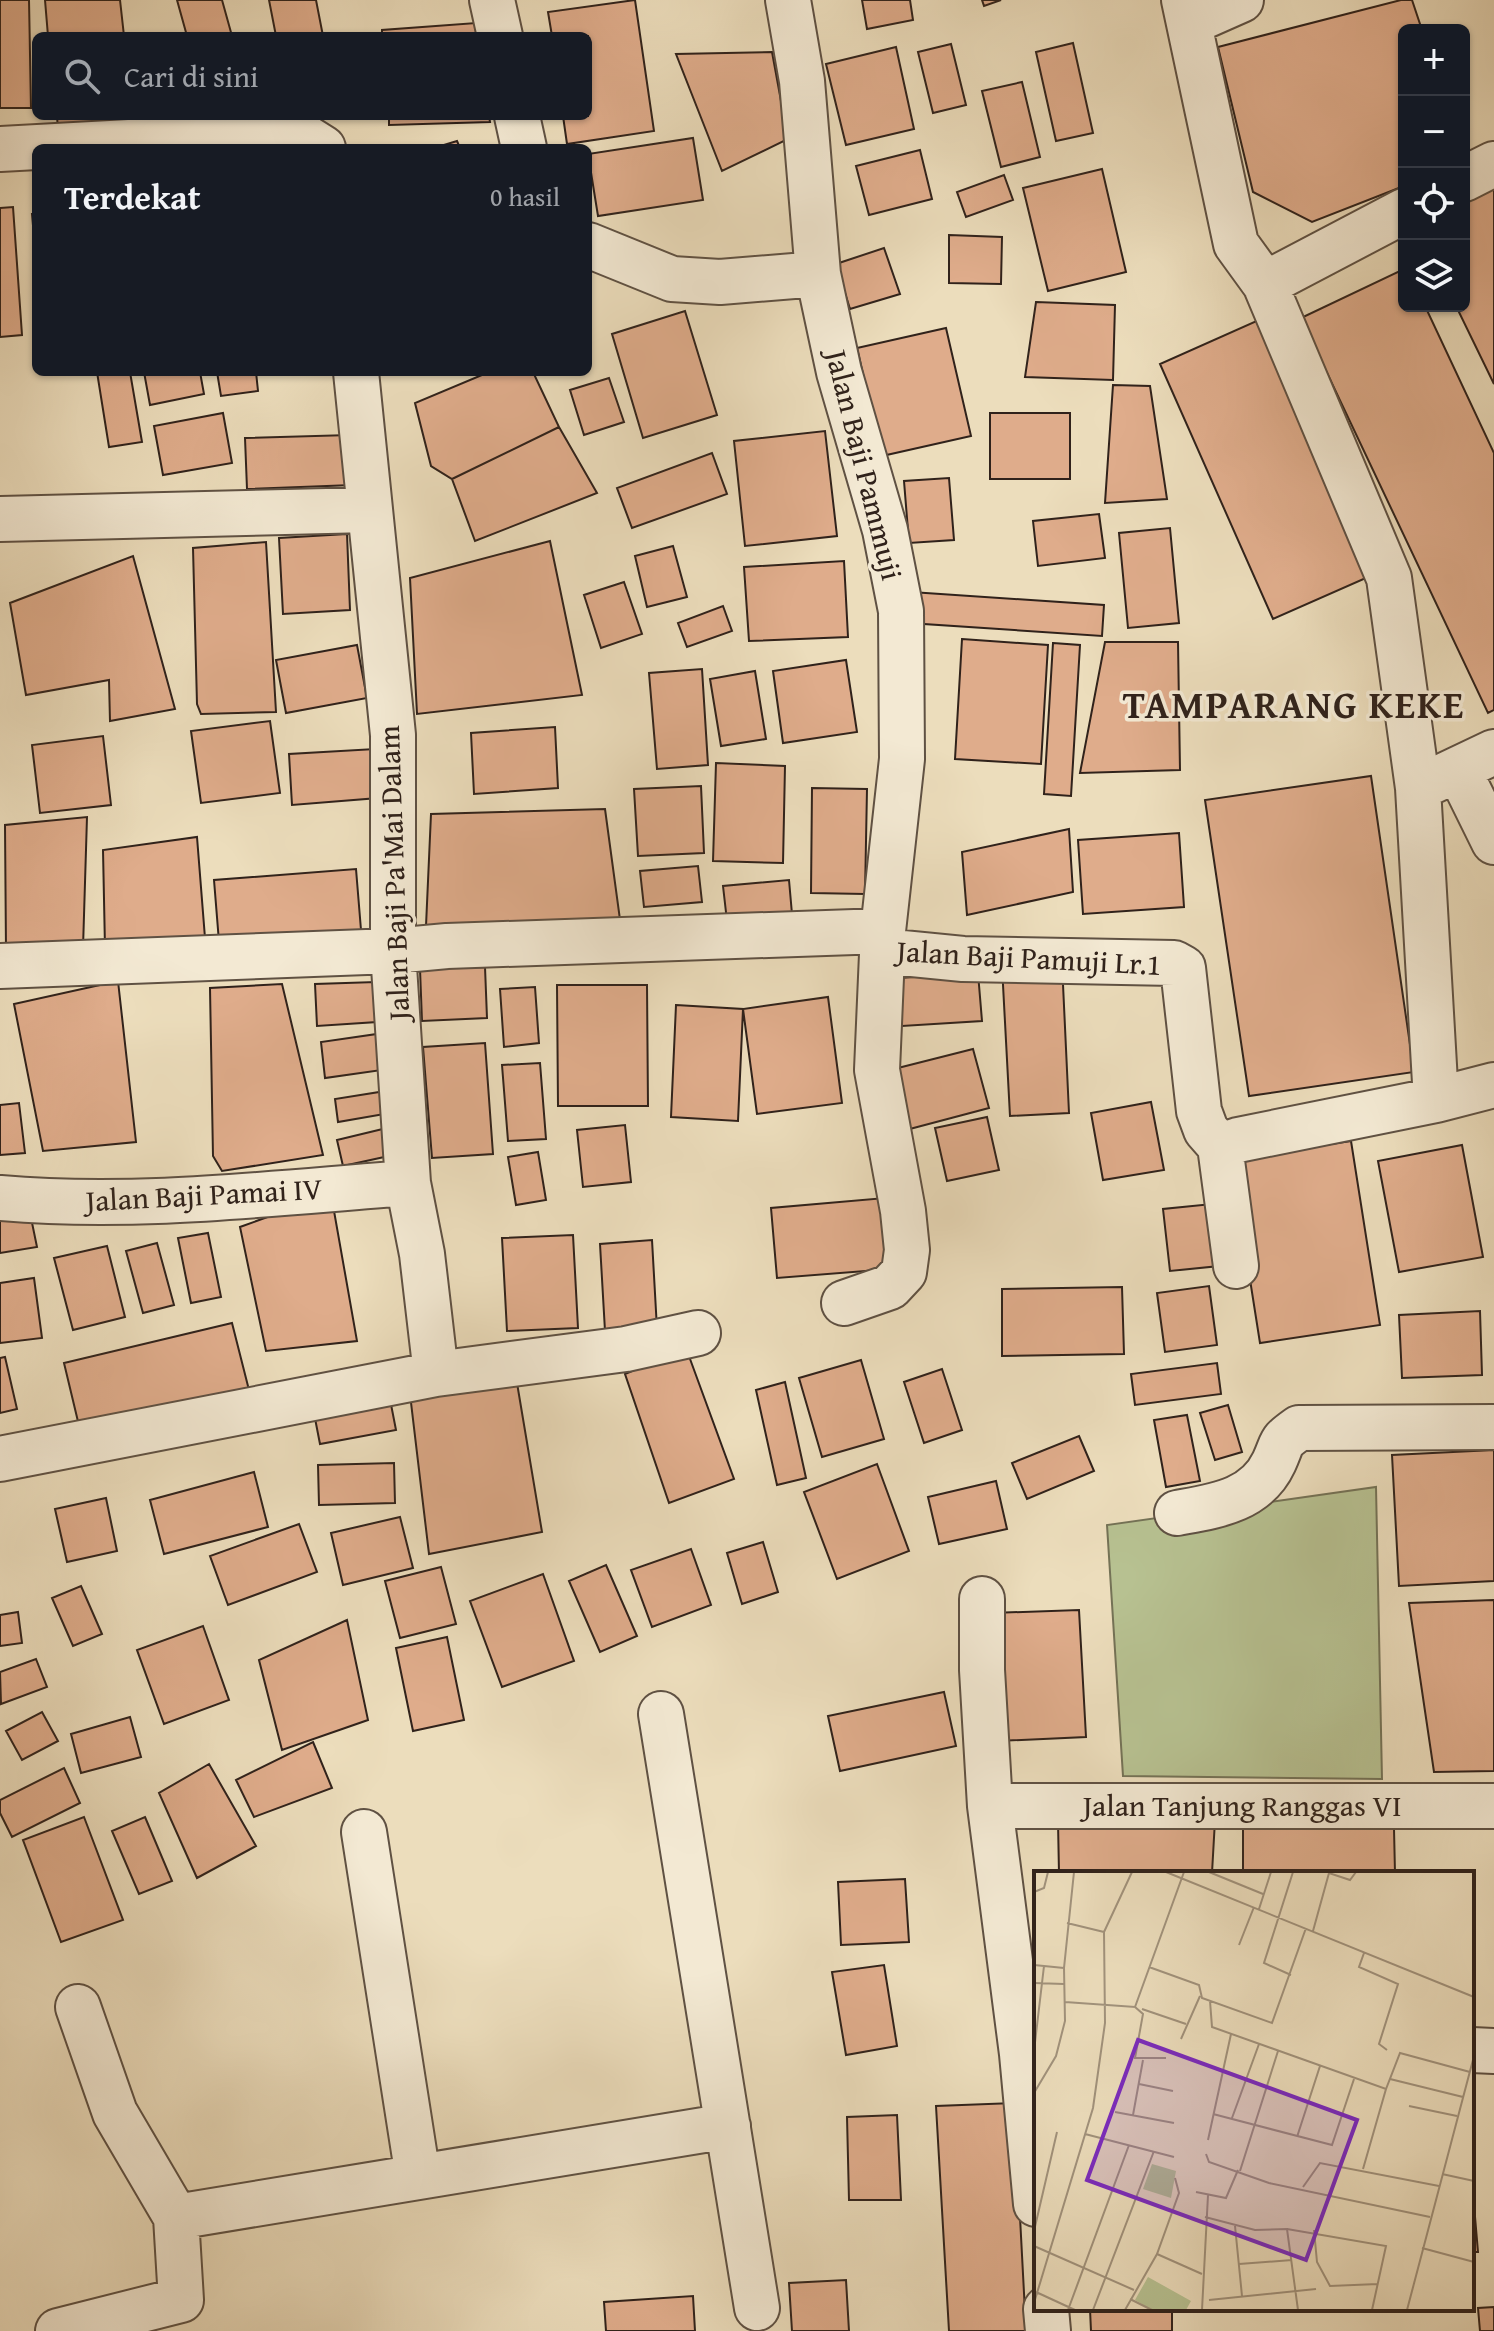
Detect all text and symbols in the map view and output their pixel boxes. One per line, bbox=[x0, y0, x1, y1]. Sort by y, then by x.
map controls bbox=[1398, 24, 1470, 312]
button: + bbox=[1398, 24, 1470, 96]
search box bbox=[32, 32, 592, 120]
icon: search bbox=[60, 54, 104, 98]
text: Cari di sini bbox=[124, 54, 259, 98]
button: − bbox=[1398, 96, 1470, 168]
button: locate bbox=[1398, 168, 1470, 240]
text: Terdekat bbox=[64, 172, 201, 221]
text: 0 hasil bbox=[490, 177, 560, 216]
button: layers bbox=[1398, 240, 1470, 312]
street label: Jalan Baji Pammuji bbox=[814, 341, 915, 585]
district label: TAMPARANG KEKE bbox=[1123, 676, 1465, 732]
street label: Jalan Baji Pa'Mai Dalam bbox=[366, 724, 420, 1025]
street label: Jalan Baji Pamuji Lr.1 bbox=[892, 928, 1162, 986]
street label: Jalan Baji Pamai IV bbox=[81, 1166, 324, 1222]
street label: Jalan Tanjung Ranggas VI bbox=[1079, 1783, 1401, 1827]
inset map bbox=[1034, 1871, 1474, 2311]

